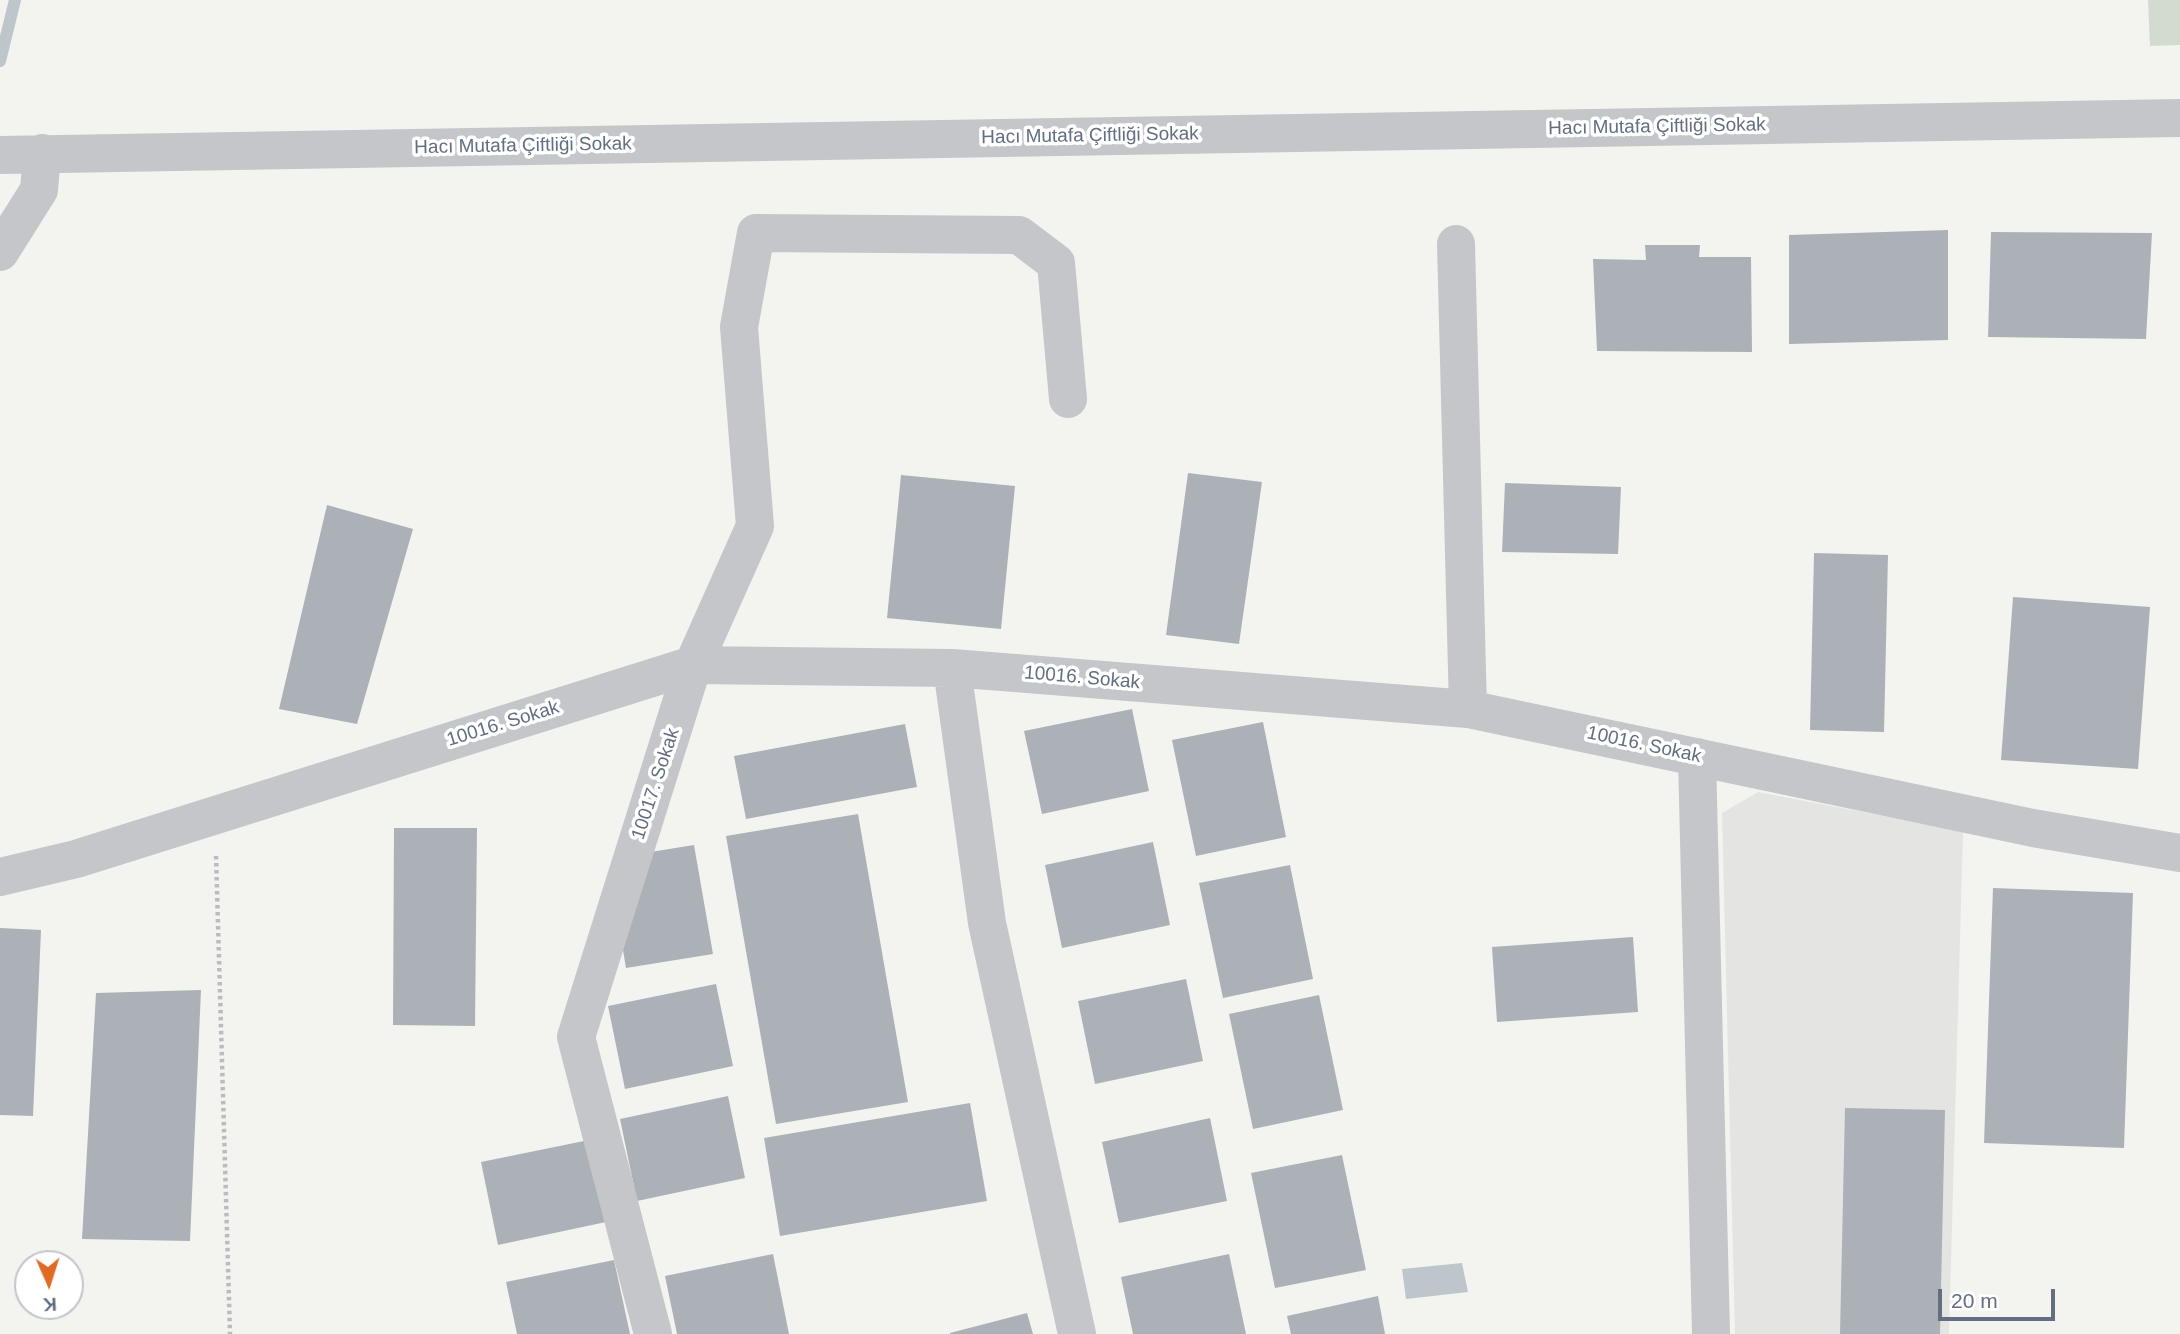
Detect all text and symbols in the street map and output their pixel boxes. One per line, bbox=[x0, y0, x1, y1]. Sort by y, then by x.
street label: Hacı Mutafa Çiftliği Sokak bbox=[1548, 114, 1766, 140]
street label: Hacı Mutafa Çiftliği Sokak bbox=[981, 123, 1199, 149]
street label: Hacı Mutafa Çiftliği Sokak bbox=[414, 133, 632, 159]
street label: 10016. Sokak bbox=[1023, 662, 1141, 694]
street label: 10016. Sokak bbox=[444, 696, 562, 752]
street label: 10016. Sokak bbox=[1585, 722, 1703, 768]
street label: 10017. Sokak bbox=[627, 725, 685, 843]
north arrow bbox=[14, 1250, 84, 1320]
scale bar bbox=[1942, 1274, 2059, 1318]
text: 20 m bbox=[1951, 1289, 1998, 1312]
text: K bbox=[43, 1294, 57, 1315]

